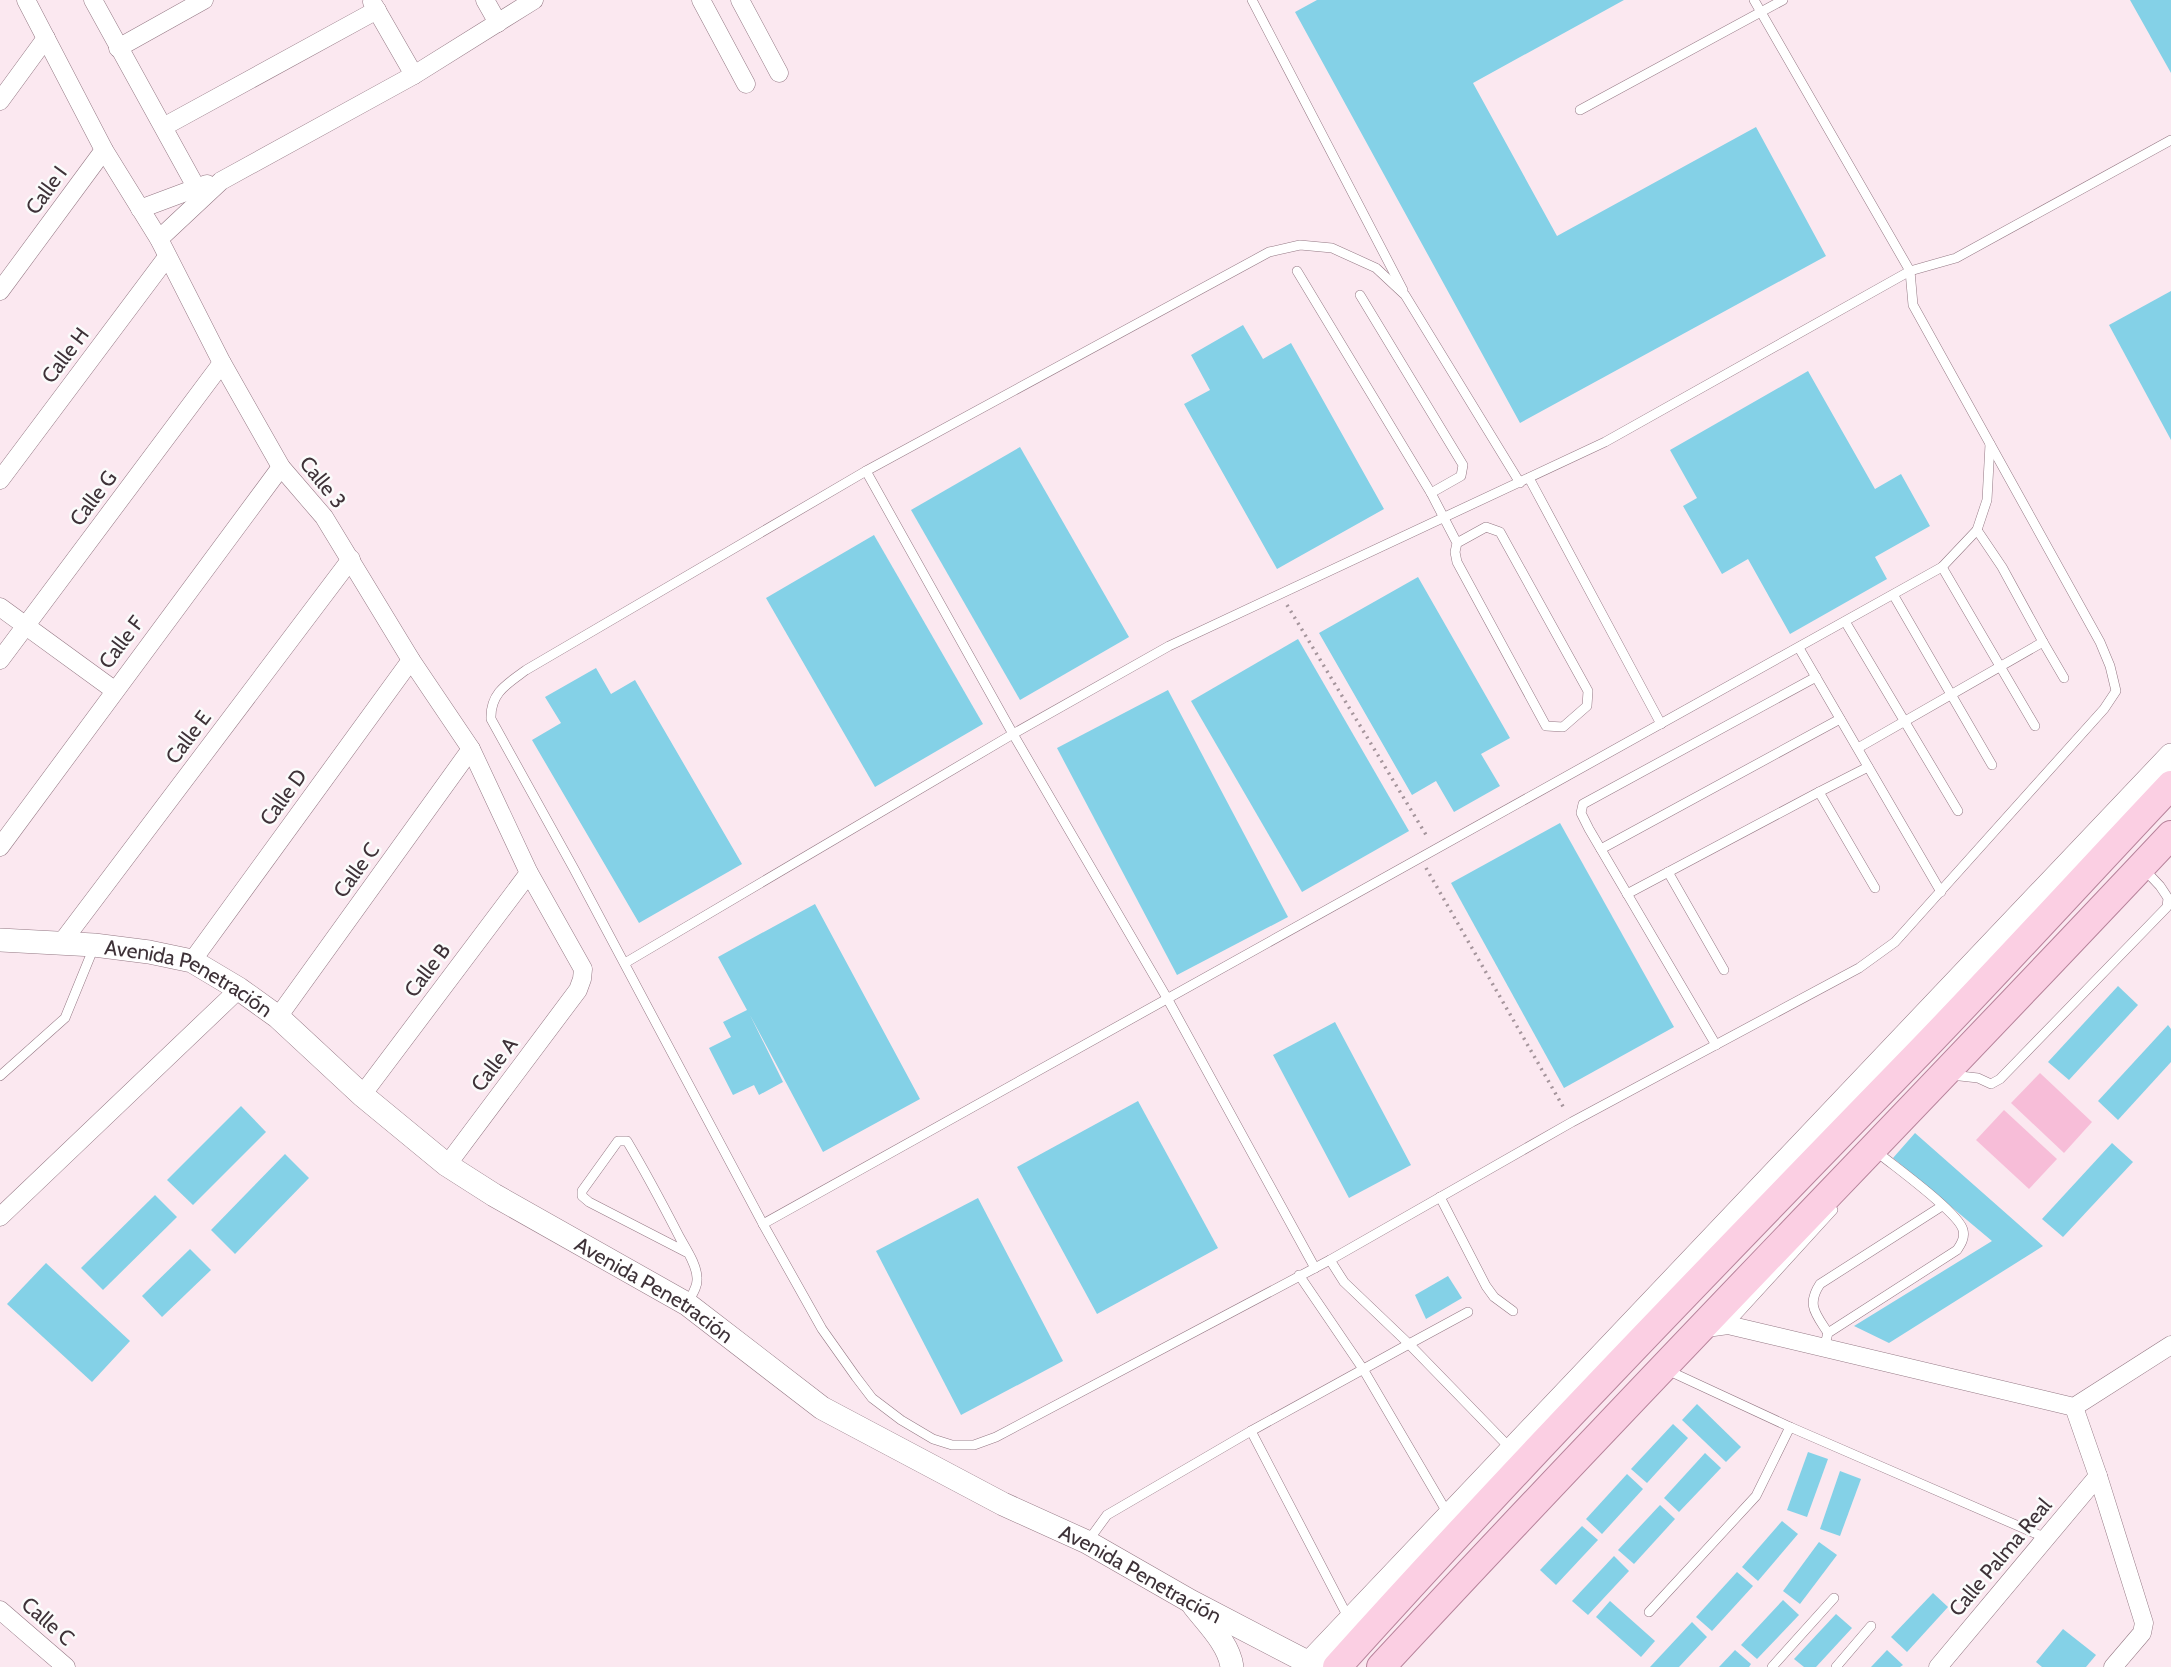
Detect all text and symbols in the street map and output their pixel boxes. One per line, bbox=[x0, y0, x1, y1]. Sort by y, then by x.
street label: Calle I bbox=[20, 161, 72, 219]
street label: Calle H bbox=[36, 322, 94, 388]
street label: Calle 3 bbox=[295, 451, 351, 513]
street label: Calle G bbox=[64, 466, 122, 530]
street label: Calle F bbox=[93, 611, 149, 673]
street label: Calle E bbox=[160, 706, 216, 768]
street label: Calle D bbox=[254, 764, 312, 830]
street label: Calle C bbox=[328, 838, 384, 902]
street label: Avenida Penetración bbox=[103, 934, 278, 1022]
street label: Calle B bbox=[399, 938, 455, 1002]
street label: Calle A bbox=[466, 1032, 522, 1096]
street label: Avenida Penetración bbox=[571, 1231, 739, 1348]
street label: Calle Palma Real bbox=[1943, 1493, 2057, 1621]
street label: Avenida Penetración bbox=[1056, 1519, 1226, 1628]
street label: Calle C bbox=[17, 1591, 79, 1651]

